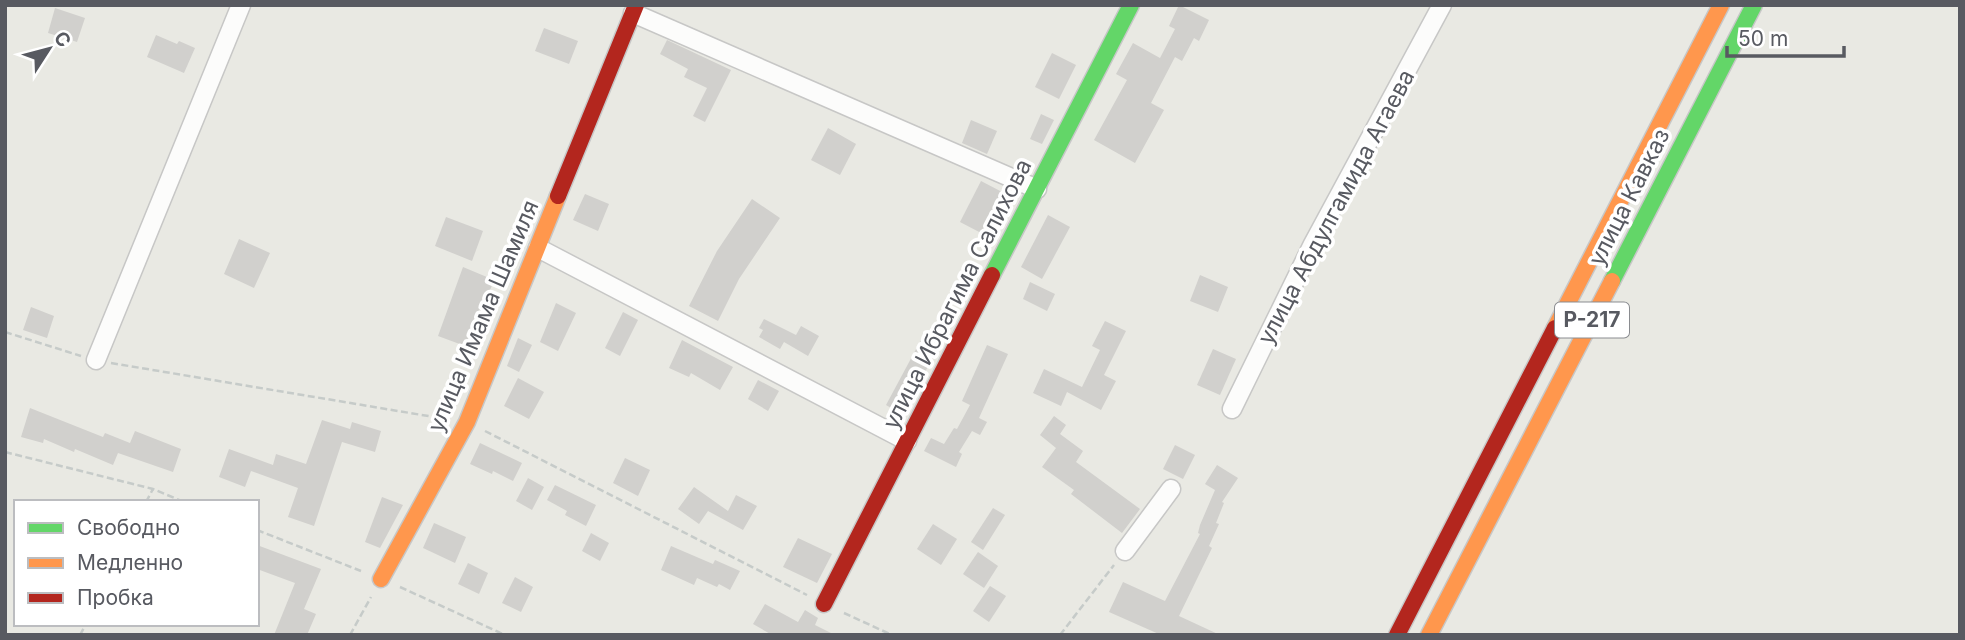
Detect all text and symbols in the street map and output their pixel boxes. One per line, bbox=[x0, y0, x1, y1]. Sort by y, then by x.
north arrow bbox=[14, 14, 84, 84]
scale bar bbox=[1727, 14, 1844, 58]
text: 50 m bbox=[1738, 26, 1788, 51]
text: С bbox=[49, 27, 76, 52]
street label: улица Абдулгамида Агаева bbox=[1252, 65, 1420, 349]
street label: улица Кавказ bbox=[1582, 124, 1676, 270]
street label: улица Ибрагима Салихова bbox=[877, 154, 1037, 434]
street label: улица Имама Шамиля bbox=[421, 196, 545, 436]
road number: Р-217 bbox=[1555, 302, 1629, 338]
legend bbox=[14, 500, 259, 626]
text: Свободно bbox=[77, 515, 180, 540]
text: Медленно bbox=[77, 550, 183, 575]
text: Пробка bbox=[77, 585, 154, 610]

